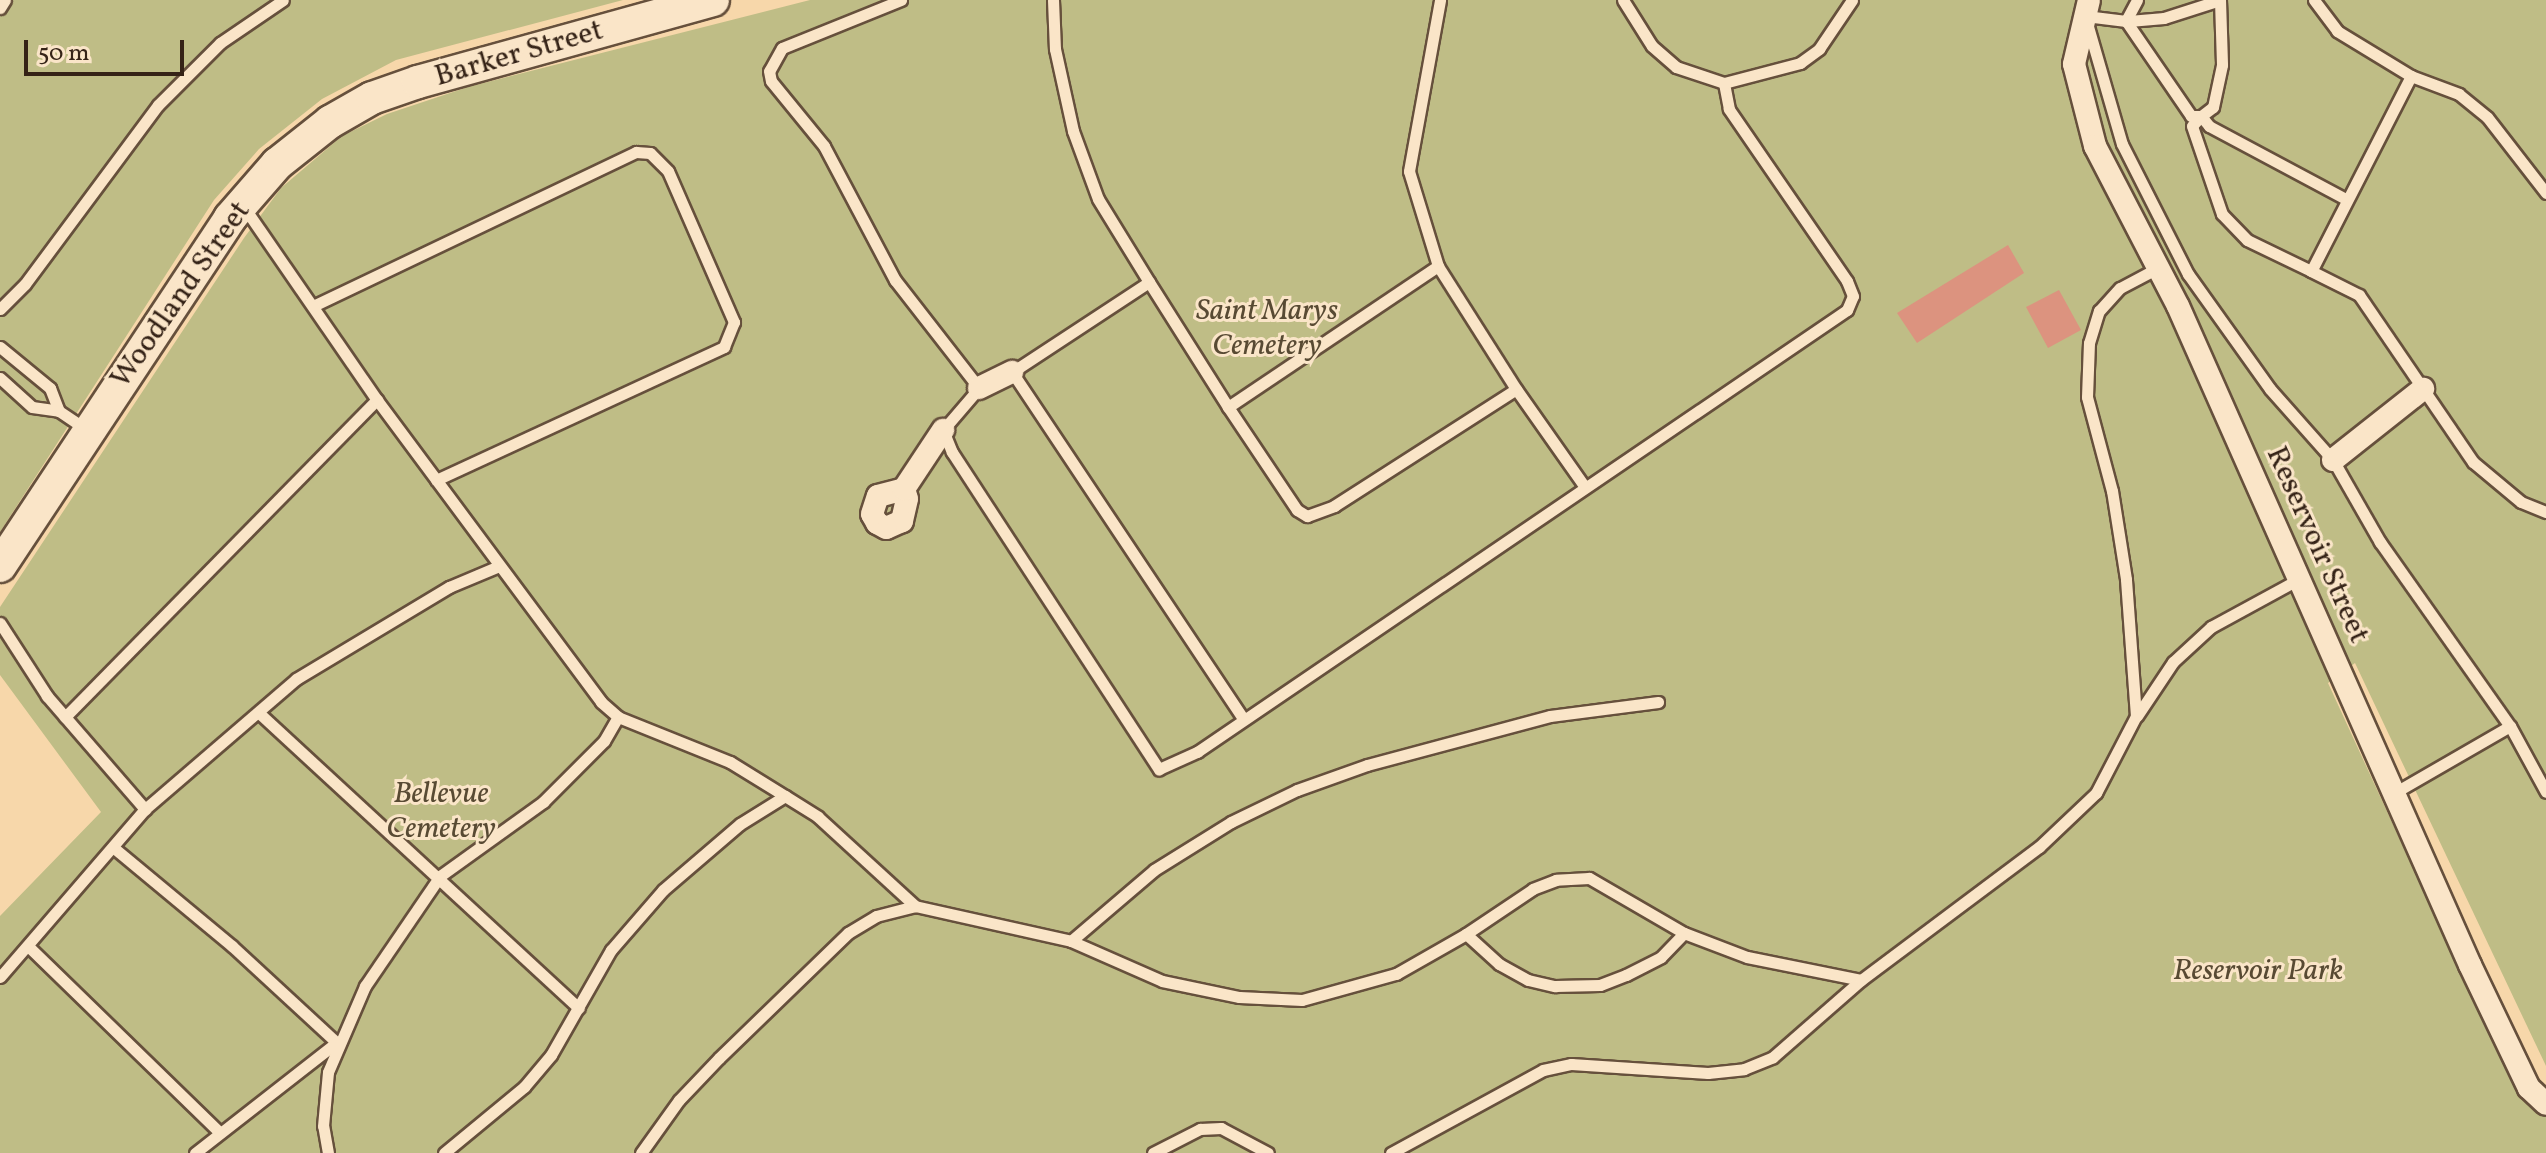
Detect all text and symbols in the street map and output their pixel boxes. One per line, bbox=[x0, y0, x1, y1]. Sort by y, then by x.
street label: Barker Street bbox=[431, 13, 607, 95]
scale bar bbox=[28, 24, 188, 74]
text: 50 m bbox=[38, 37, 90, 71]
street label: Woodland Street bbox=[103, 195, 259, 395]
park label: Saint Marys Cemetery bbox=[1196, 293, 1338, 364]
street label: Reservoir Street bbox=[2258, 441, 2376, 649]
park label: Bellevue Cemetery bbox=[386, 776, 496, 846]
park label: Reservoir Park bbox=[2173, 953, 2343, 989]

